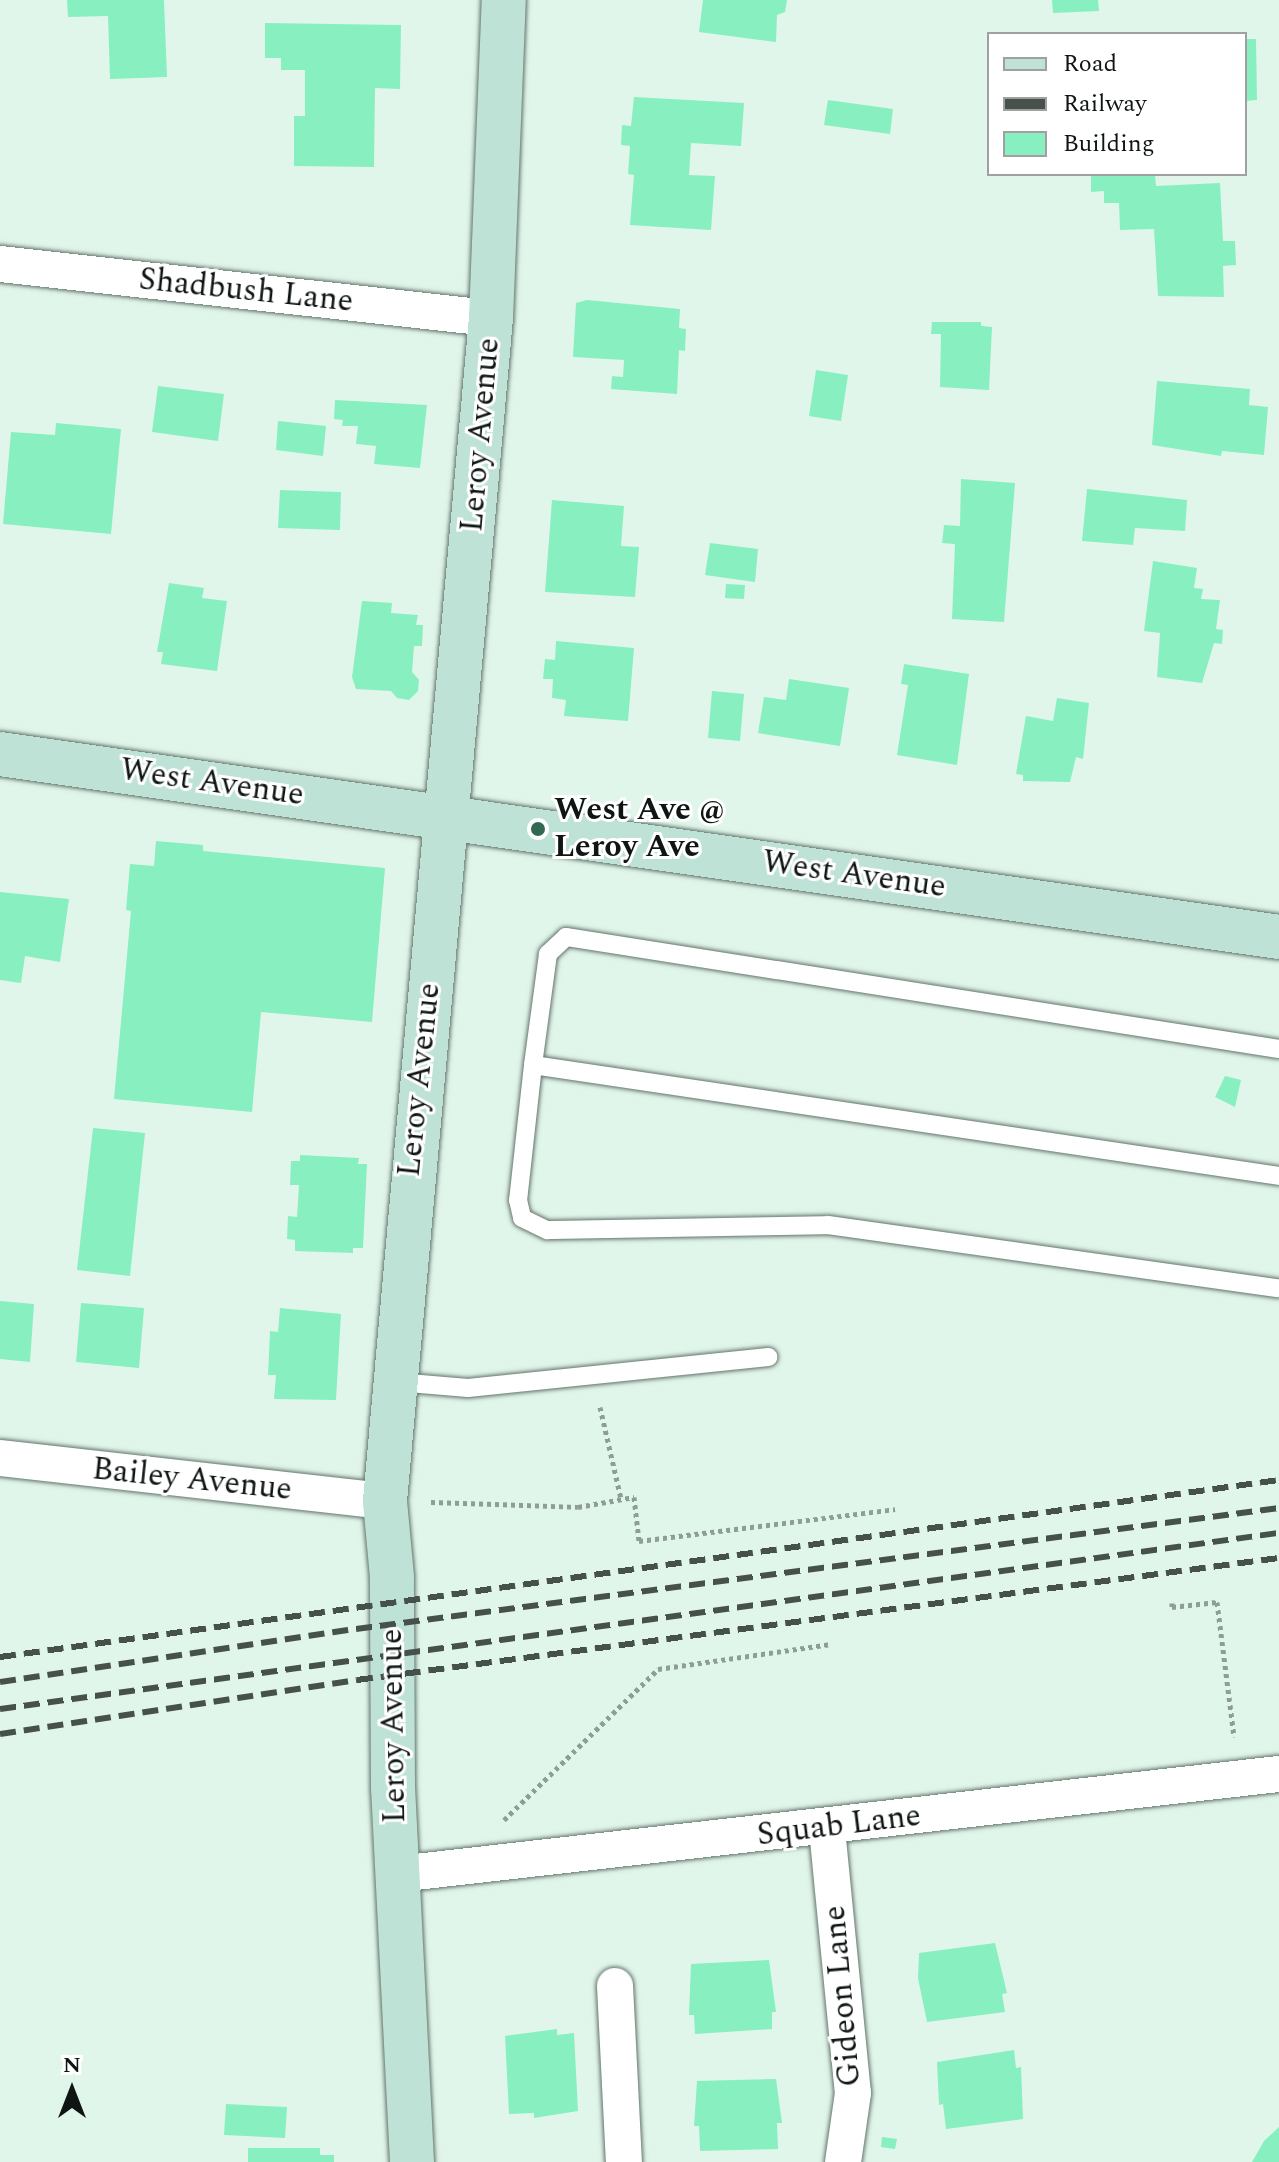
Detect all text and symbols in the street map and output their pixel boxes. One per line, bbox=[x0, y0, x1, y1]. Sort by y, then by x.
legend bbox=[987, 32, 1247, 176]
text: Road bbox=[1063, 46, 1117, 82]
text: Railway bbox=[1063, 86, 1147, 122]
text: Building bbox=[1063, 126, 1155, 162]
street label: Shadbush Lane bbox=[137, 261, 355, 321]
street label: Leroy Avenue bbox=[453, 336, 509, 534]
street label: West Avenue bbox=[118, 751, 306, 815]
place label: West Ave @ Leroy Ave bbox=[554, 792, 725, 867]
marker: West Ave @ Leroy Ave bbox=[529, 820, 547, 838]
street label: West Avenue bbox=[760, 843, 948, 907]
street label: Leroy Avenue bbox=[391, 981, 449, 1179]
street label: Bailey Avenue bbox=[90, 1450, 294, 1510]
street label: Leroy Avenue bbox=[373, 1628, 415, 1824]
street label: Squab Lane bbox=[755, 1797, 923, 1855]
street label: Gideon Lane bbox=[816, 1904, 870, 2088]
text: N bbox=[63, 2049, 81, 2082]
north arrow bbox=[32, 2050, 112, 2130]

